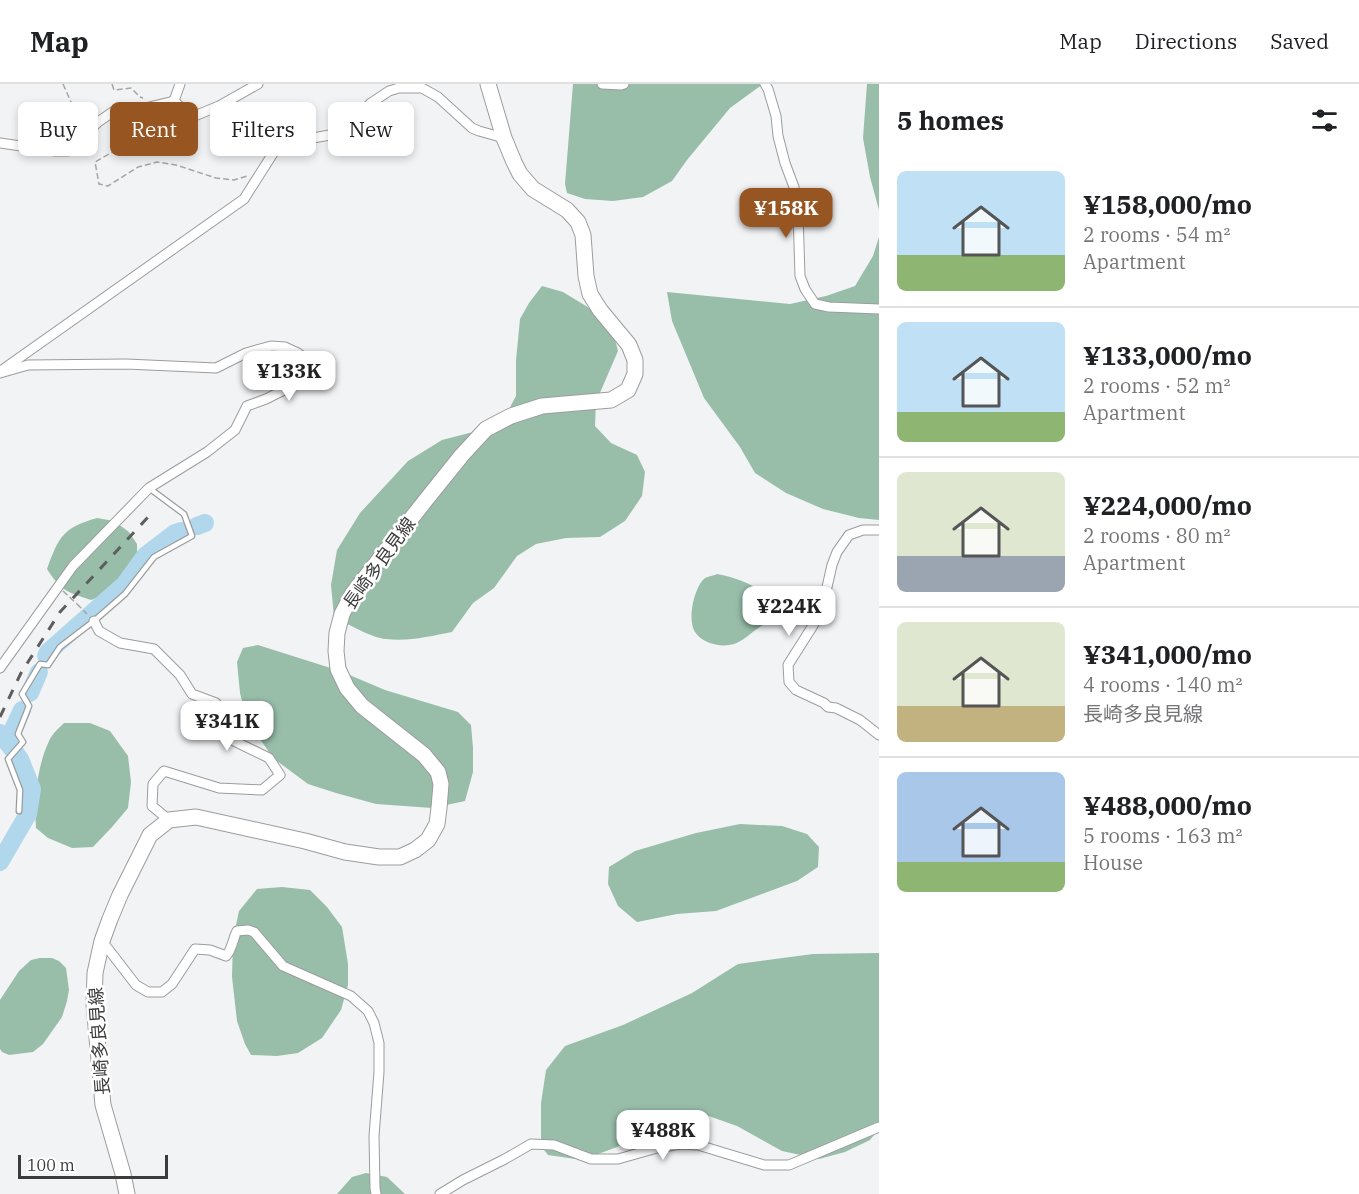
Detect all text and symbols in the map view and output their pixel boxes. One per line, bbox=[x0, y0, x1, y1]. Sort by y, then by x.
text: Map bbox=[30, 23, 89, 60]
text: Map bbox=[1059, 27, 1102, 55]
text: Directions bbox=[1135, 27, 1237, 55]
text: Saved bbox=[1270, 27, 1329, 55]
chip: Buy bbox=[18, 102, 98, 156]
chip: Rent bbox=[110, 102, 198, 156]
chip: Filters bbox=[210, 102, 316, 156]
chip: New bbox=[328, 102, 414, 156]
text: 5 homes bbox=[897, 103, 1004, 137]
icon: filters bbox=[1308, 104, 1341, 137]
text: ¥158,000/mo bbox=[1083, 187, 1252, 221]
pin: ¥158K bbox=[744, 188, 828, 239]
text: ¥158K bbox=[754, 194, 818, 221]
icon: home bbox=[945, 195, 1017, 267]
text: 2 rooms · 54 m² bbox=[1083, 221, 1230, 248]
text: Apartment bbox=[1083, 248, 1186, 275]
text: ¥133,000/mo bbox=[1083, 338, 1252, 372]
icon: home bbox=[945, 346, 1017, 418]
pin: ¥133K bbox=[247, 351, 331, 402]
text: ¥133K bbox=[257, 357, 321, 384]
text: 2 rooms · 52 m² bbox=[1083, 372, 1230, 399]
text: Apartment bbox=[1083, 399, 1186, 426]
text: ¥224,000/mo bbox=[1083, 488, 1252, 522]
icon: home bbox=[945, 496, 1017, 568]
street label: 長崎多良見線 bbox=[338, 513, 420, 613]
text: 2 rooms · 80 m² bbox=[1083, 522, 1230, 549]
text: Apartment bbox=[1083, 549, 1186, 576]
pin: ¥224K bbox=[747, 586, 831, 637]
text: ¥224K bbox=[757, 592, 821, 619]
text: ¥341,000/mo bbox=[1083, 637, 1252, 671]
icon: home bbox=[945, 646, 1017, 718]
text: 4 rooms · 140 m² bbox=[1083, 671, 1242, 698]
text: 長崎多良見線 bbox=[1083, 700, 1203, 727]
pin: ¥341K bbox=[185, 701, 269, 752]
text: ¥341K bbox=[195, 707, 259, 734]
text: ¥488,000/mo bbox=[1083, 788, 1252, 822]
icon: home bbox=[945, 796, 1017, 868]
text: 5 rooms · 163 m² bbox=[1083, 822, 1242, 849]
text: House bbox=[1083, 849, 1143, 876]
street label: 長崎多良見線 bbox=[84, 986, 114, 1096]
pin: ¥488K bbox=[621, 1110, 705, 1161]
text: ¥488K bbox=[631, 1116, 695, 1143]
scale bar bbox=[18, 1152, 168, 1180]
text: 100 m bbox=[27, 1155, 75, 1175]

